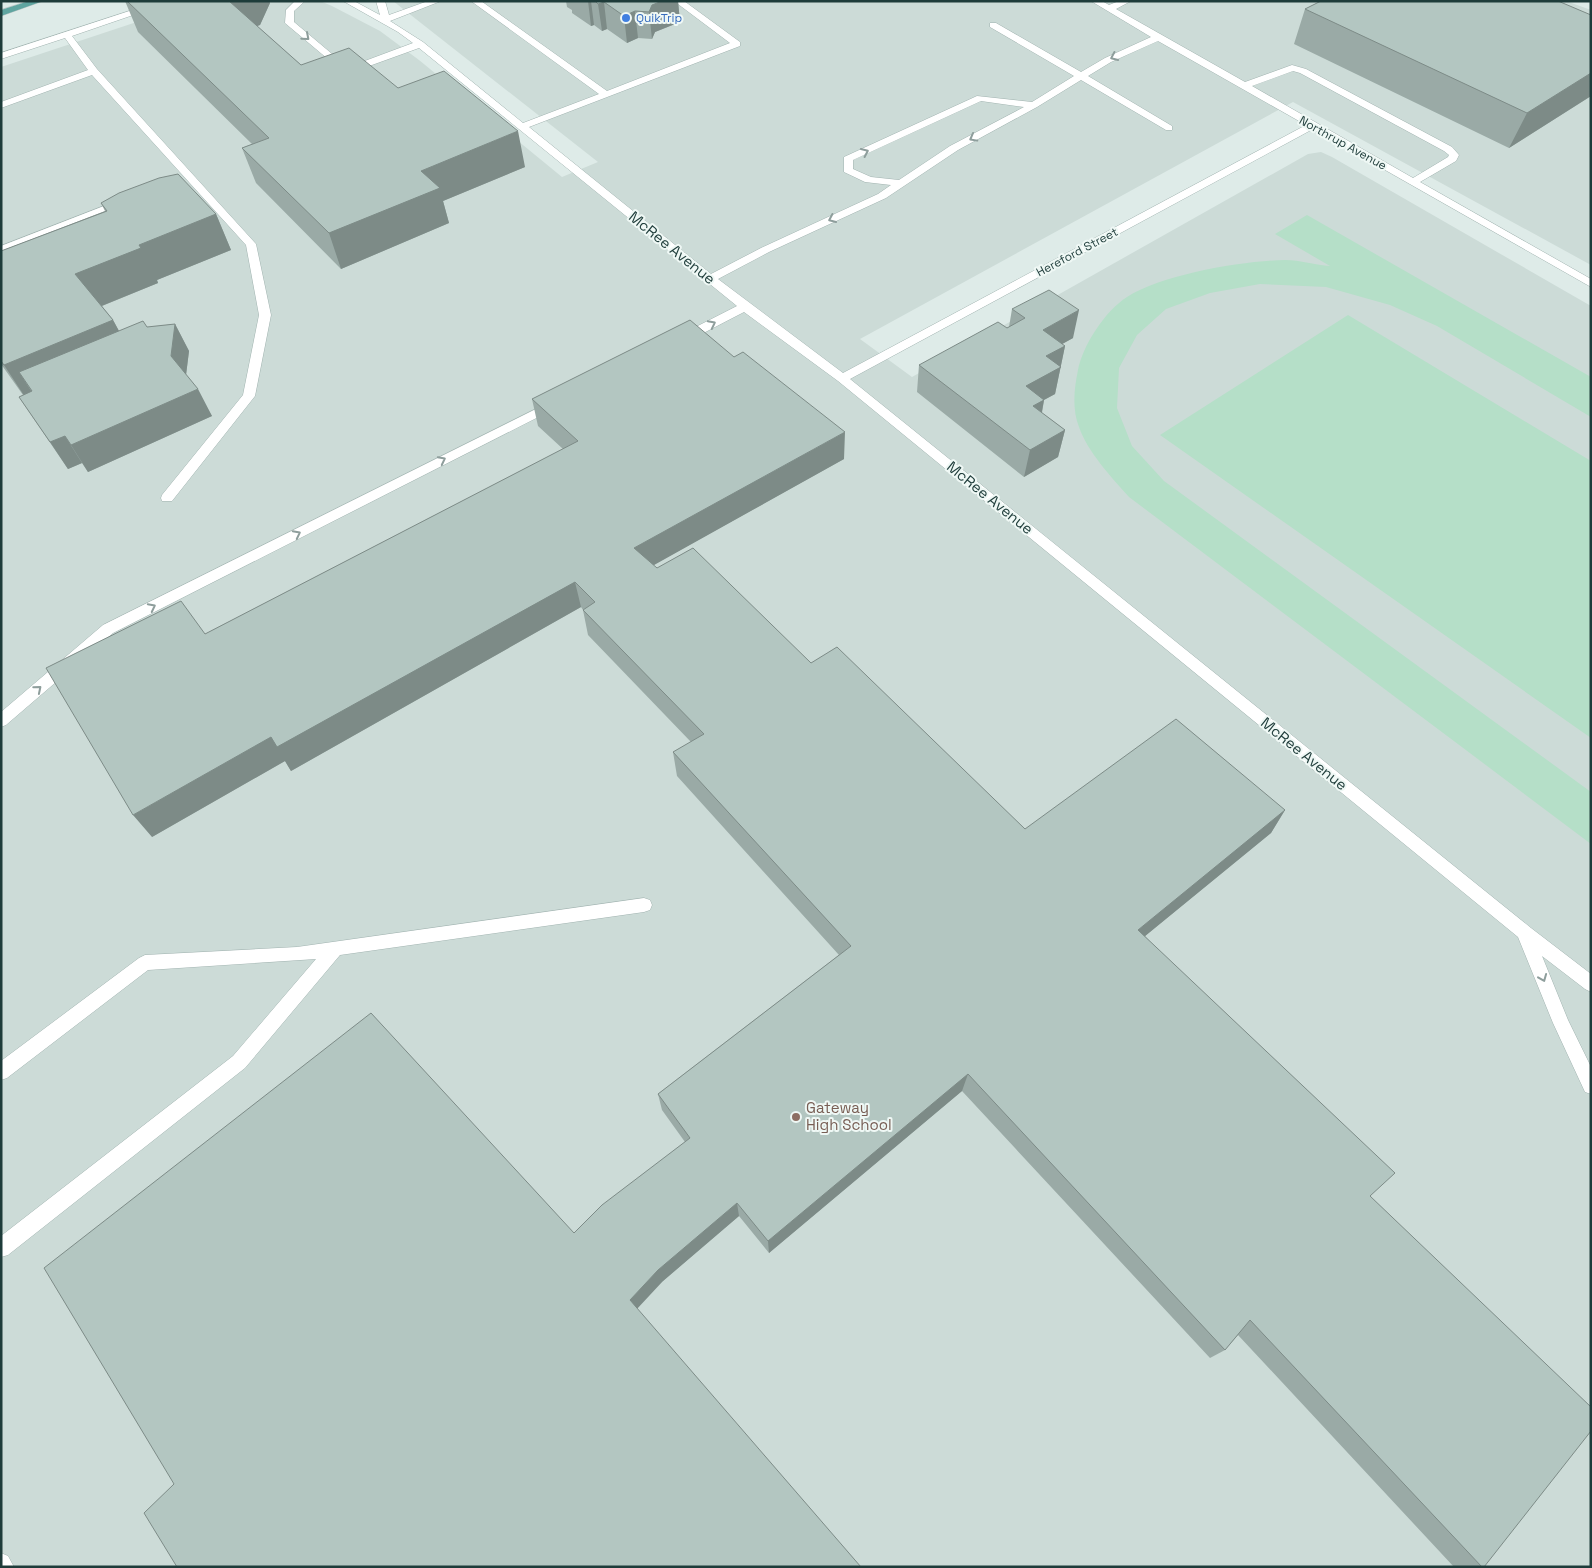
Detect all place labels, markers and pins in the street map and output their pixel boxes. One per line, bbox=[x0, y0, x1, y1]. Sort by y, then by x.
place label: QuikTrip bbox=[636, 10, 682, 26]
marker: QuikTrip bbox=[620, 12, 632, 24]
place label: Gateway High School bbox=[806, 1098, 892, 1134]
marker: Gateway High School bbox=[790, 1111, 802, 1123]

